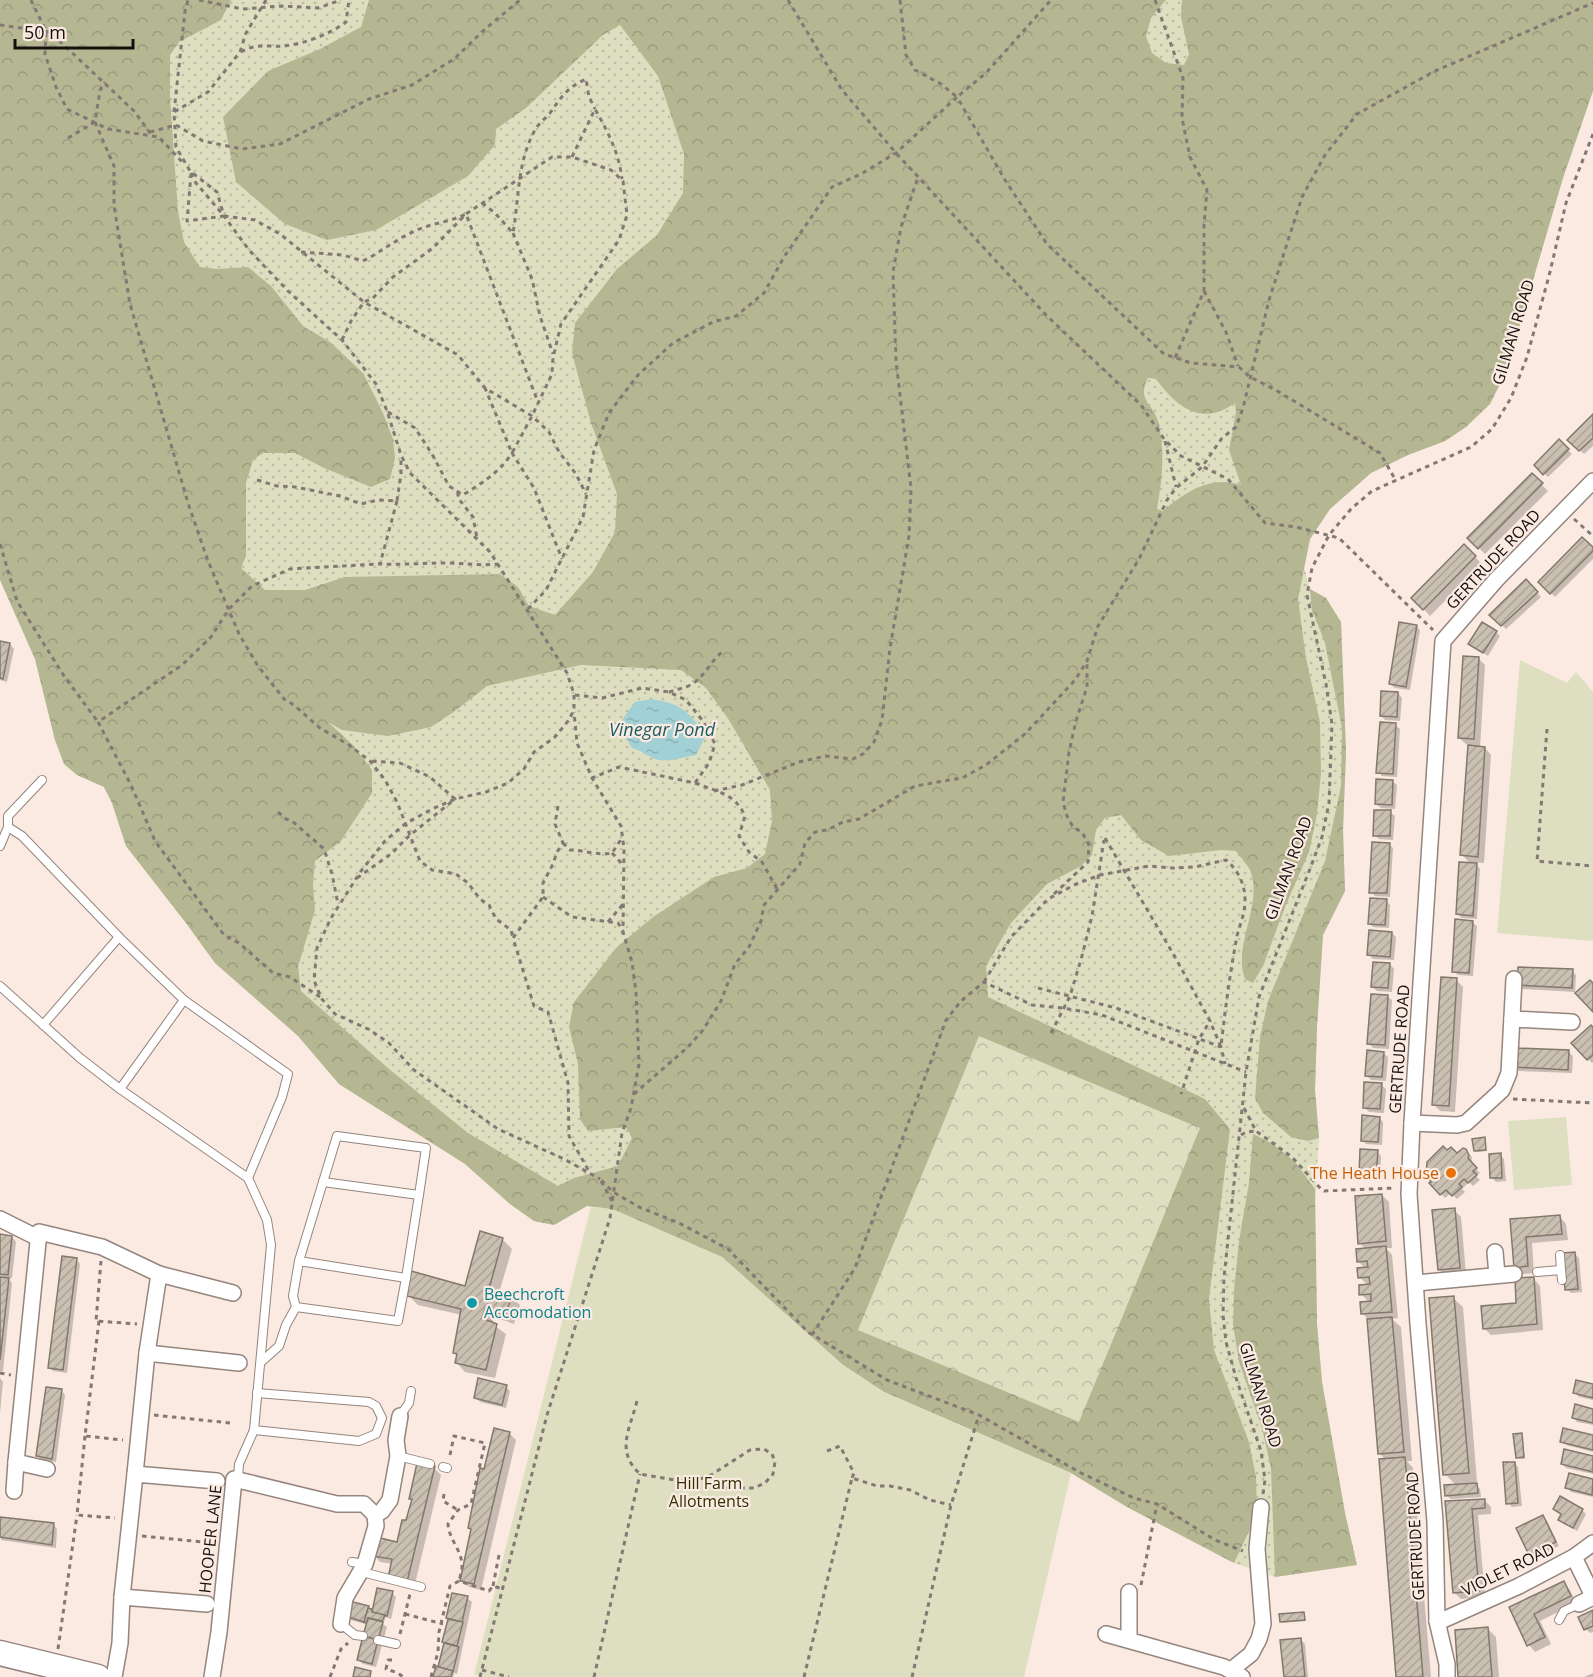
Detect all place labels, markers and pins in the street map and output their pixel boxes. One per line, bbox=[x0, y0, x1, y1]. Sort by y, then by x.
place label: The Heath House bbox=[1310, 1162, 1439, 1184]
marker: The Heath House bbox=[1444, 1166, 1458, 1180]
place label: Beechcroft Accomodation bbox=[484, 1283, 591, 1323]
marker: Beechcroft Accomodation bbox=[465, 1296, 479, 1310]

